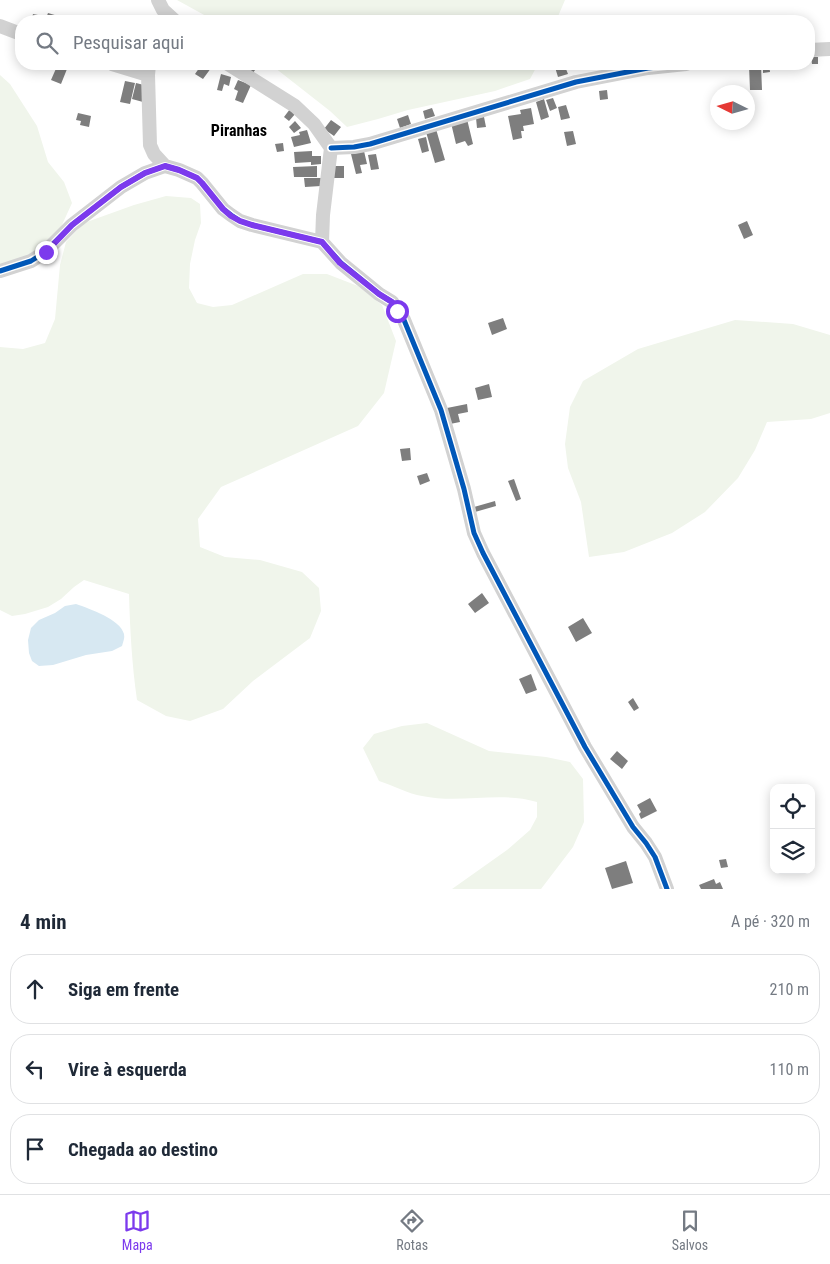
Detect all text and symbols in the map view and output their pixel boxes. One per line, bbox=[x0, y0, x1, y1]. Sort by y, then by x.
search box bbox=[15, 15, 815, 70]
icon: search bbox=[33, 29, 61, 57]
text: Pesquisar aqui bbox=[73, 31, 184, 54]
north arrow bbox=[710, 85, 755, 130]
district label: Piranhas bbox=[211, 121, 267, 140]
route end bbox=[35, 241, 58, 264]
route start bbox=[386, 300, 409, 323]
map controls bbox=[770, 784, 815, 874]
button: locate bbox=[770, 784, 815, 829]
button: layers bbox=[770, 829, 815, 874]
text: 4 min bbox=[20, 910, 67, 934]
text: A pé · 320 m bbox=[731, 912, 810, 931]
icon: ahead bbox=[21, 975, 49, 1003]
text: Siga em frente bbox=[68, 978, 179, 1001]
text: 210 m bbox=[770, 980, 809, 999]
icon: left bbox=[21, 1055, 49, 1083]
text: Vire à esquerda bbox=[68, 1058, 187, 1081]
text: 110 m bbox=[770, 1060, 809, 1079]
icon: arrive bbox=[21, 1135, 49, 1163]
text: Chegada ao destino bbox=[68, 1138, 218, 1161]
tab: Mapa bbox=[122, 1207, 153, 1253]
tab: Rotas bbox=[396, 1207, 428, 1253]
tab: Salvos bbox=[672, 1207, 708, 1253]

